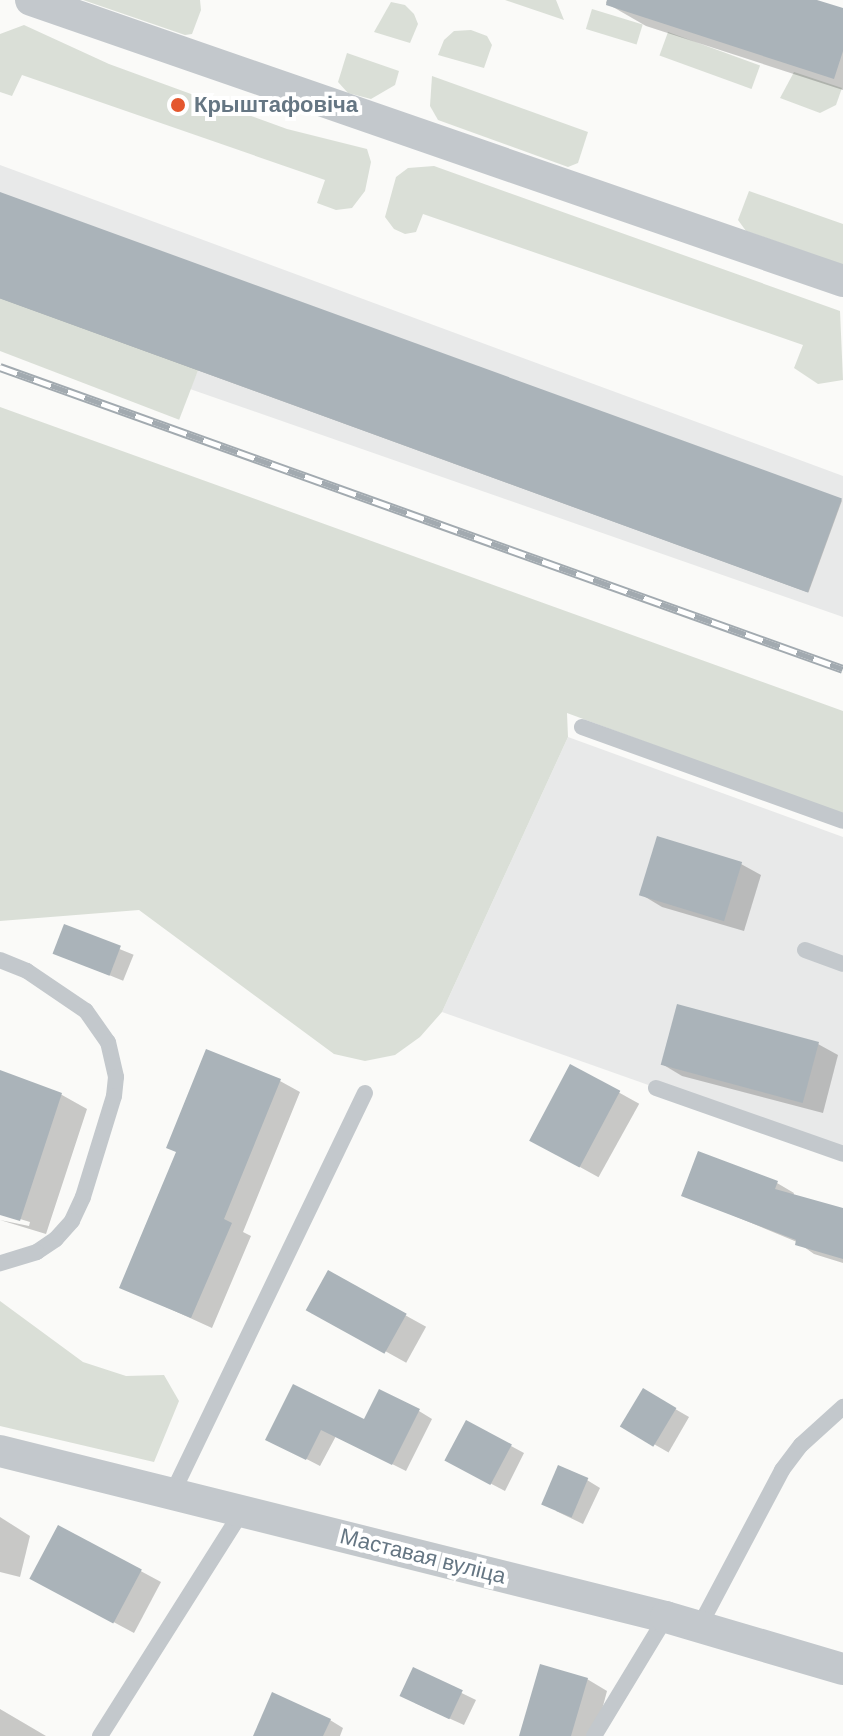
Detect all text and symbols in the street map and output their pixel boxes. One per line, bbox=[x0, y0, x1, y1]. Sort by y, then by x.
place label: Крыштафовіча bbox=[194, 92, 358, 118]
marker: Крыштафовіча bbox=[169, 96, 187, 114]
street label: Маставая вуліца bbox=[337, 1523, 509, 1589]

